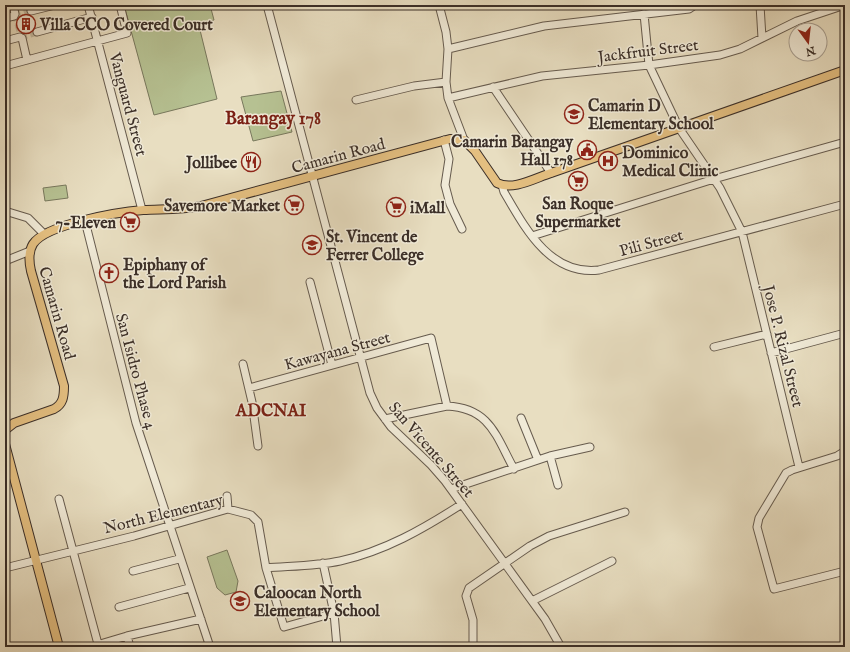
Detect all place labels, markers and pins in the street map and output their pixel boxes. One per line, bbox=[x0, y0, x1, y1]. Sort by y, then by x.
building icon: Villa CCO Covered Court bbox=[15, 13, 37, 35]
place label: Villa CCO Covered Court bbox=[39, 16, 213, 36]
place label: Camarin D Elementary School bbox=[588, 97, 714, 135]
school or university icon: Camarin D Elementary School bbox=[563, 103, 585, 125]
place label: Camarin Barangay Hall 178 bbox=[451, 133, 574, 171]
public building icon: Camarin Barangay Hall 178 bbox=[576, 139, 598, 161]
place label: Dominico Medical Clinic bbox=[622, 144, 719, 182]
hospital icon: Dominico Medical Clinic bbox=[597, 150, 619, 172]
restaurant icon: Jollibee bbox=[240, 151, 262, 173]
place label: Jollibee bbox=[184, 154, 238, 174]
supermarket icon: San Roque Supermarket bbox=[567, 170, 589, 192]
supermarket icon: Savemore Market bbox=[283, 194, 305, 216]
place label: San Roque Supermarket bbox=[536, 195, 621, 233]
supermarket icon: iMall bbox=[385, 196, 407, 218]
place label: Savemore Market bbox=[164, 197, 281, 217]
place label: iMall bbox=[410, 199, 446, 219]
supermarket icon: 7-Eleven bbox=[119, 211, 141, 233]
place label: 7-Eleven bbox=[55, 214, 116, 234]
place label: St. Vincent de Ferrer College bbox=[326, 228, 425, 266]
school or university icon: St. Vincent de Ferrer College bbox=[301, 234, 323, 256]
place label: Epiphany of the Lord Parish bbox=[122, 256, 227, 294]
church icon: Epiphany of the Lord Parish bbox=[98, 262, 120, 284]
place label: Caloocan North Elementary School bbox=[254, 584, 380, 622]
school or university icon: Caloocan North Elementary School bbox=[229, 590, 251, 612]

